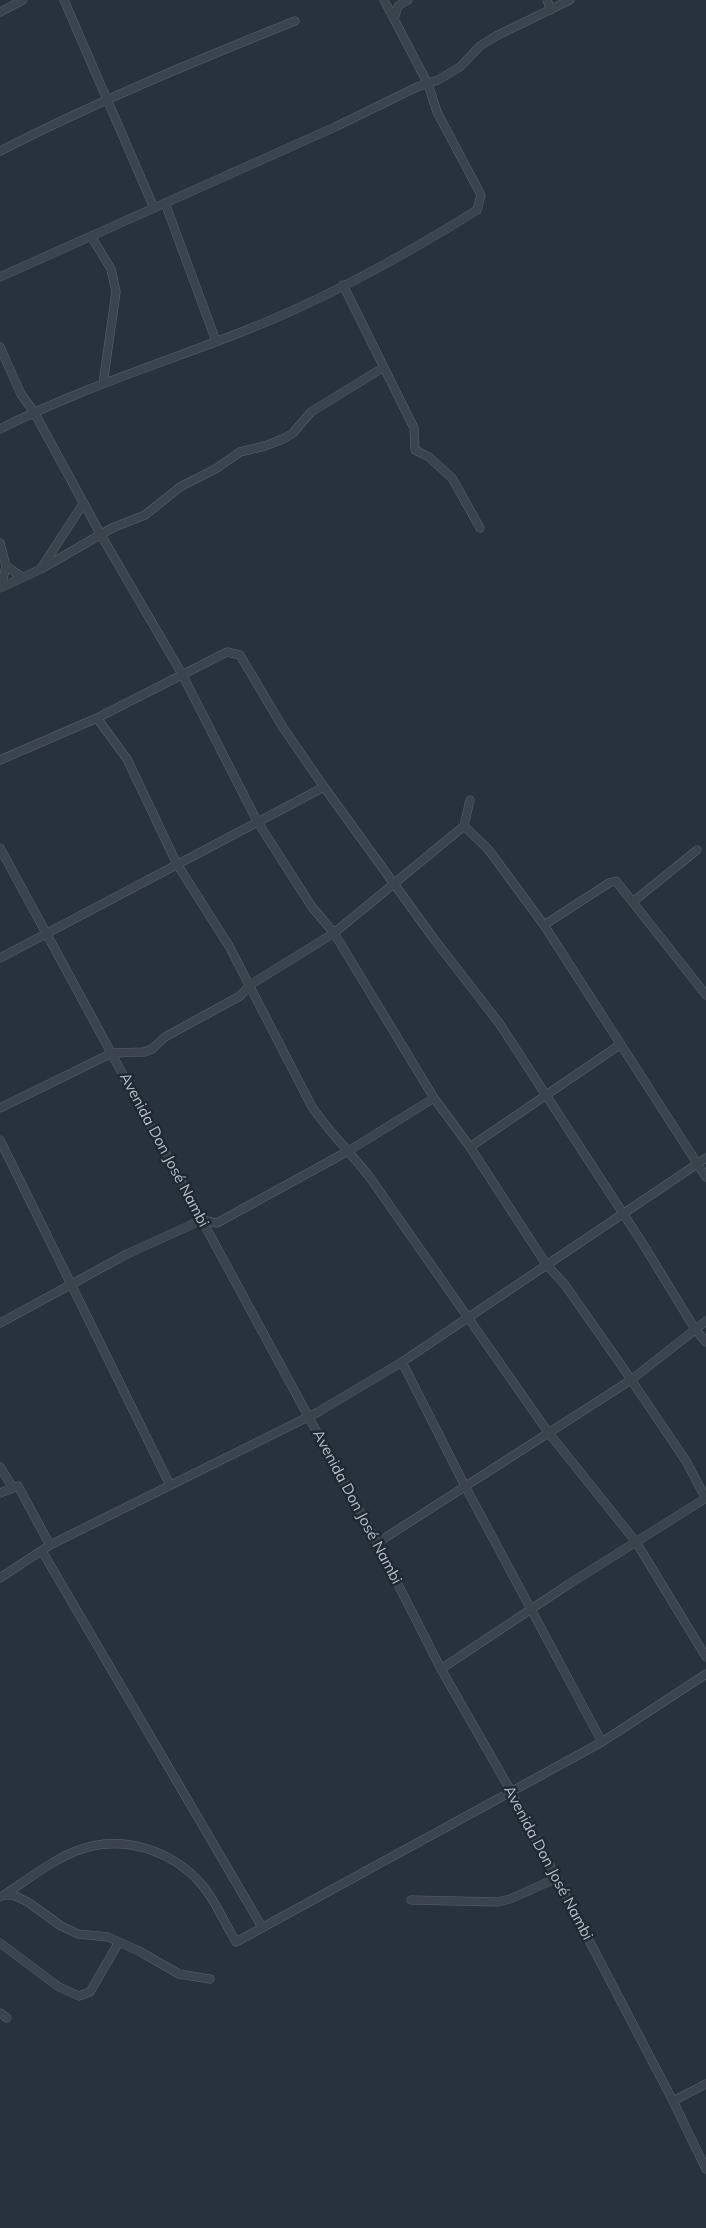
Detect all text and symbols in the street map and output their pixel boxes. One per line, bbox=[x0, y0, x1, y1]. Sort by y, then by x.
street label: Avenida Don José Nambi bbox=[116, 1070, 212, 1230]
street label: Avenida Don José Nambi bbox=[309, 1427, 405, 1587]
street label: Avenida Don José Nambi bbox=[500, 1783, 596, 1943]

